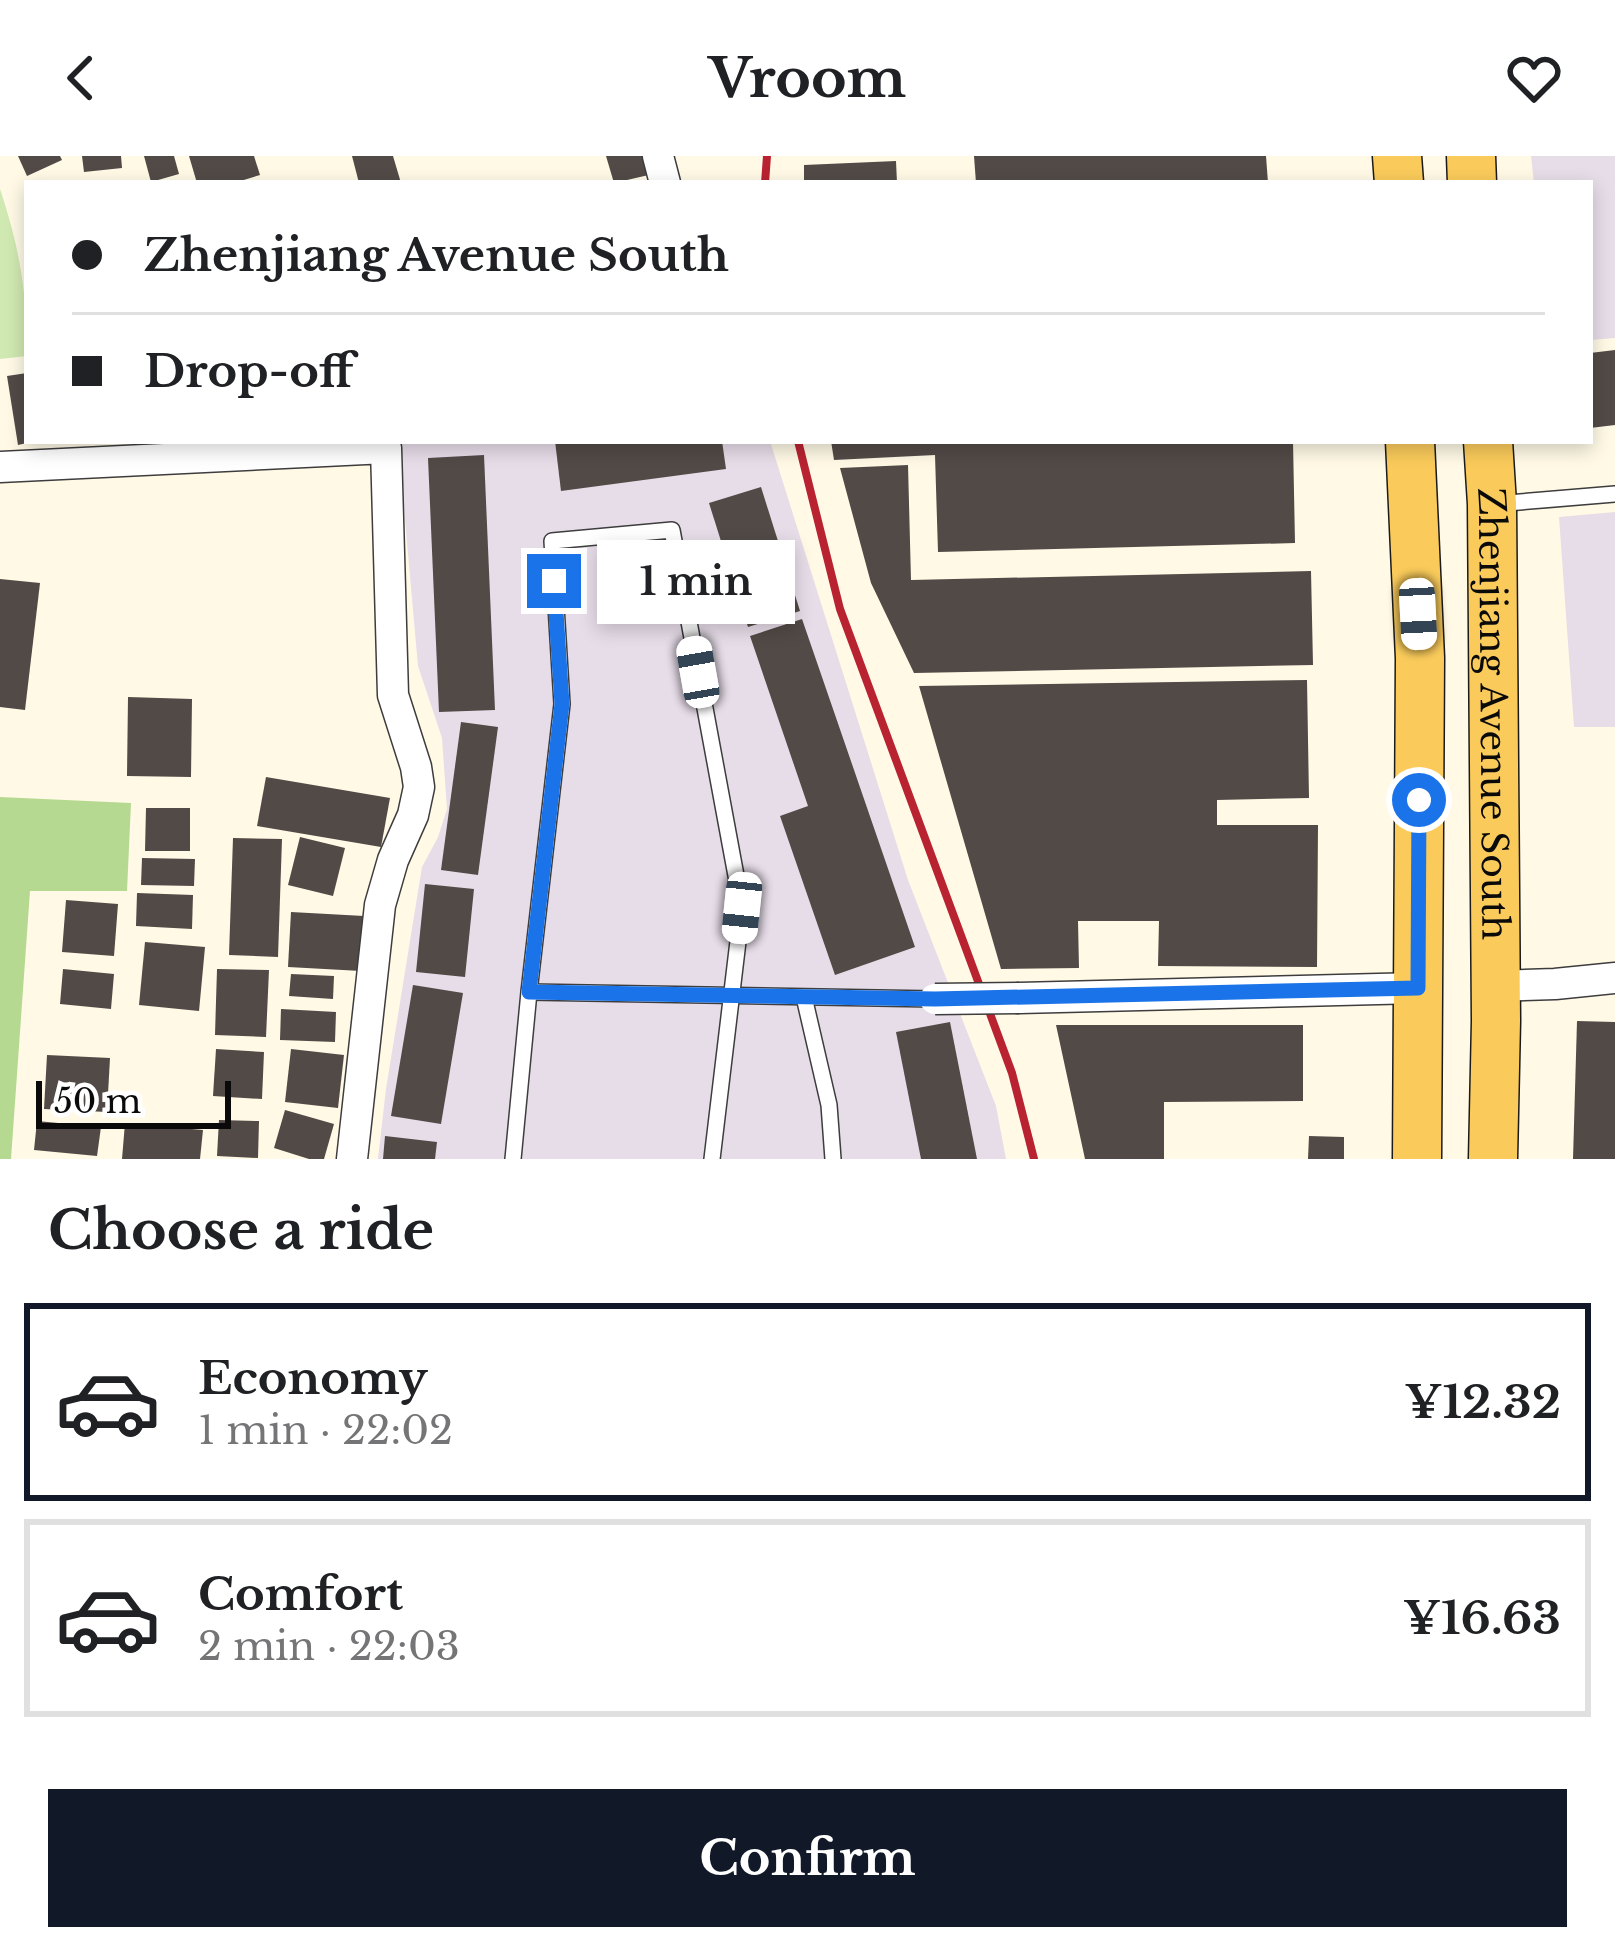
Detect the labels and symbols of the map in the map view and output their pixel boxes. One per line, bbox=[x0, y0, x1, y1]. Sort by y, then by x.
street label: Zhenjiang Avenue South bbox=[1468, 486, 1517, 940]
callout: 1 min bbox=[596, 539, 794, 623]
route end bbox=[527, 554, 581, 608]
car bbox=[1398, 577, 1438, 651]
car bbox=[674, 633, 722, 711]
route start bbox=[1392, 773, 1446, 827]
car bbox=[720, 870, 764, 946]
scale bar bbox=[36, 1075, 231, 1128]

